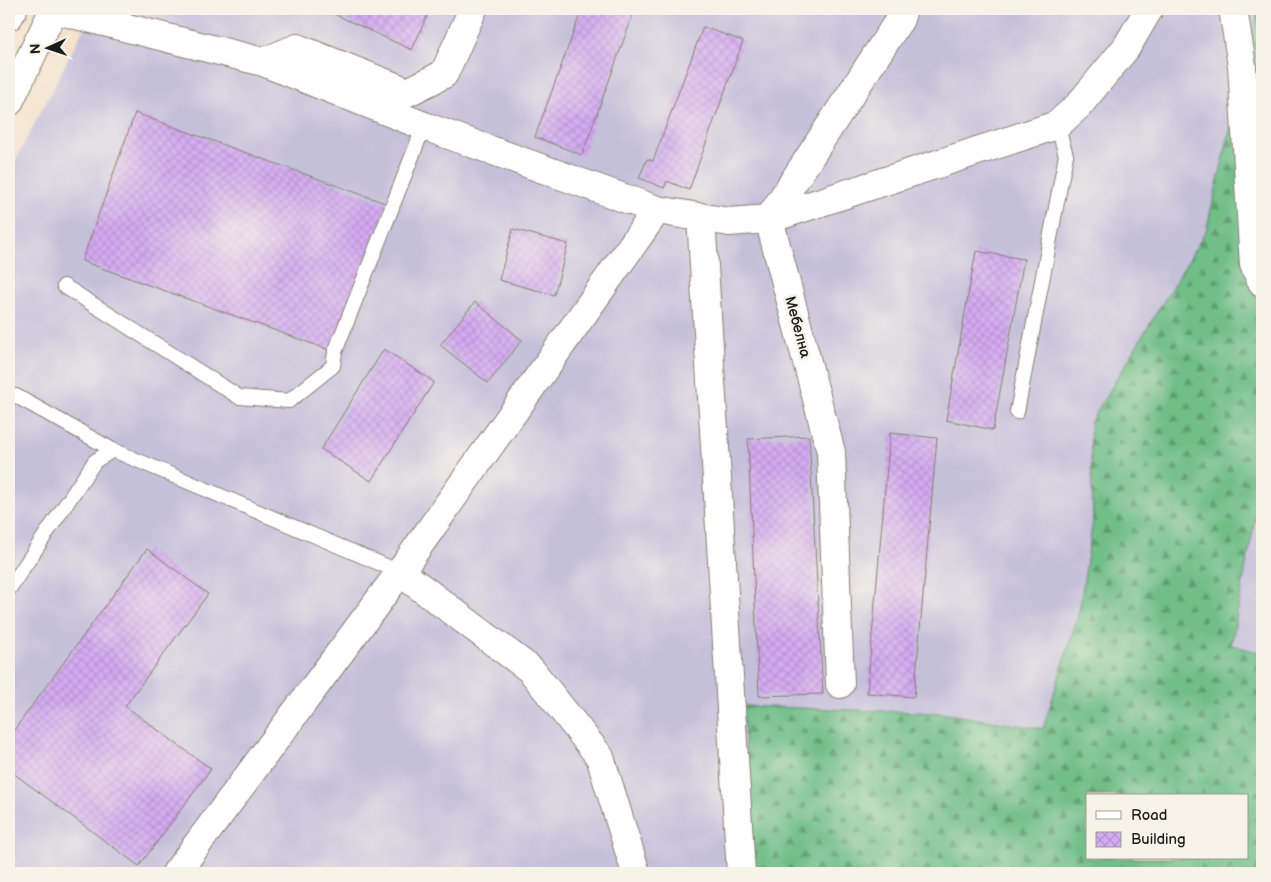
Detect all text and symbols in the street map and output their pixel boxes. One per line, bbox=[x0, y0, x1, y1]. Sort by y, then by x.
north arrow bbox=[22, 22, 72, 72]
text: N bbox=[27, 43, 44, 54]
street label: Мебелна bbox=[780, 294, 815, 360]
legend bbox=[1086, 794, 1248, 860]
text: Road bbox=[1131, 806, 1167, 825]
text: Building bbox=[1131, 830, 1186, 849]

